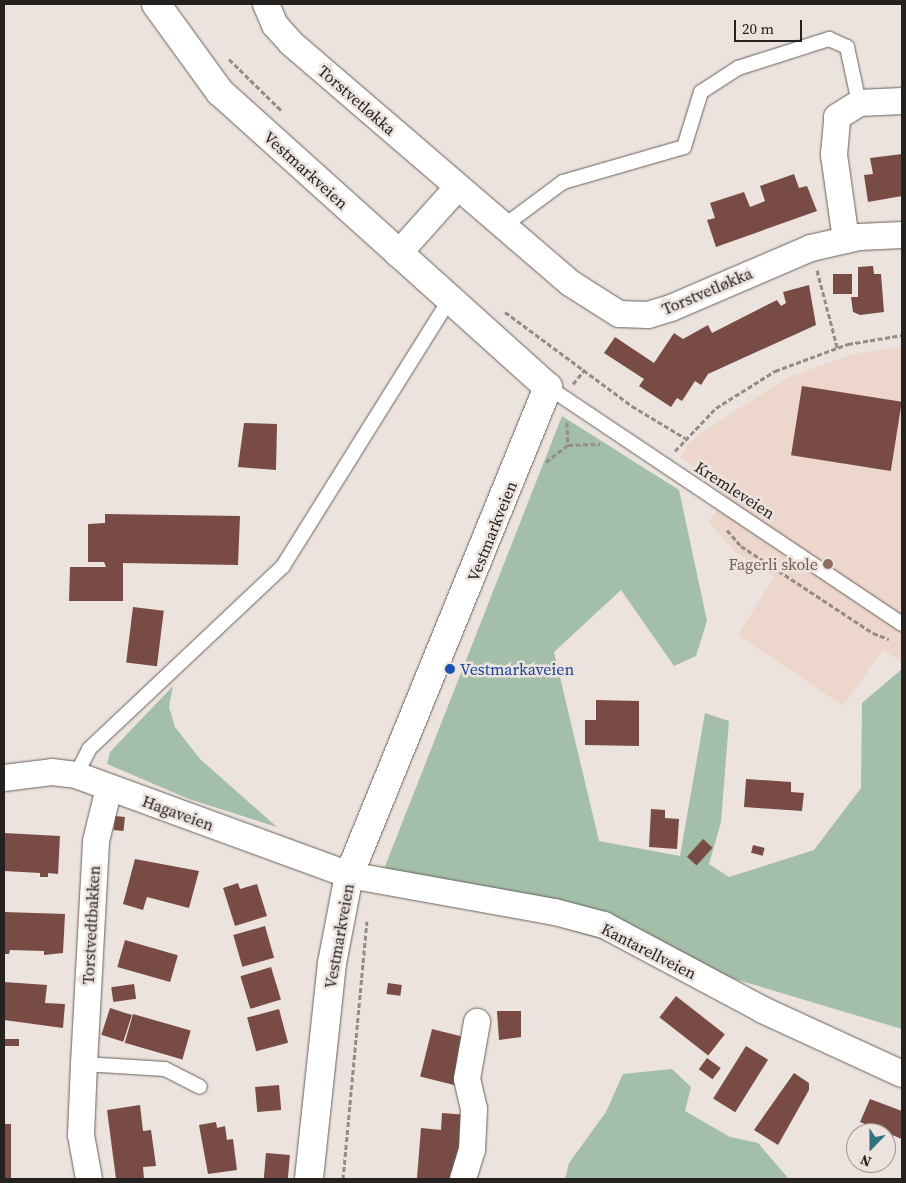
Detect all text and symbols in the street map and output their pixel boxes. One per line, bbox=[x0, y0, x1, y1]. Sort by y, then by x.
scale bar bbox=[736, 10, 804, 42]
text: 20 m bbox=[742, 18, 774, 39]
street label: Torstvetløkka bbox=[314, 61, 400, 139]
street label: Vestmarkveien bbox=[260, 127, 352, 213]
street label: Torstvetløkka bbox=[659, 263, 755, 319]
street label: Kremleveien bbox=[692, 457, 778, 523]
street label: Vestmarkveien bbox=[463, 478, 521, 584]
place label: Fagerli skole bbox=[728, 554, 818, 574]
marker: Fagerli skole bbox=[822, 558, 834, 570]
place label: Vestmarkaveien bbox=[460, 659, 574, 679]
marker: Vestmarkaveien bbox=[444, 663, 456, 675]
street label: Hagaveien bbox=[140, 791, 216, 835]
street label: Torstvedtbakken bbox=[78, 865, 104, 985]
street label: Vestmarkveien bbox=[320, 882, 358, 990]
street label: Kantarellveien bbox=[598, 919, 700, 983]
north arrow bbox=[846, 1123, 896, 1173]
text: N bbox=[857, 1150, 874, 1172]

